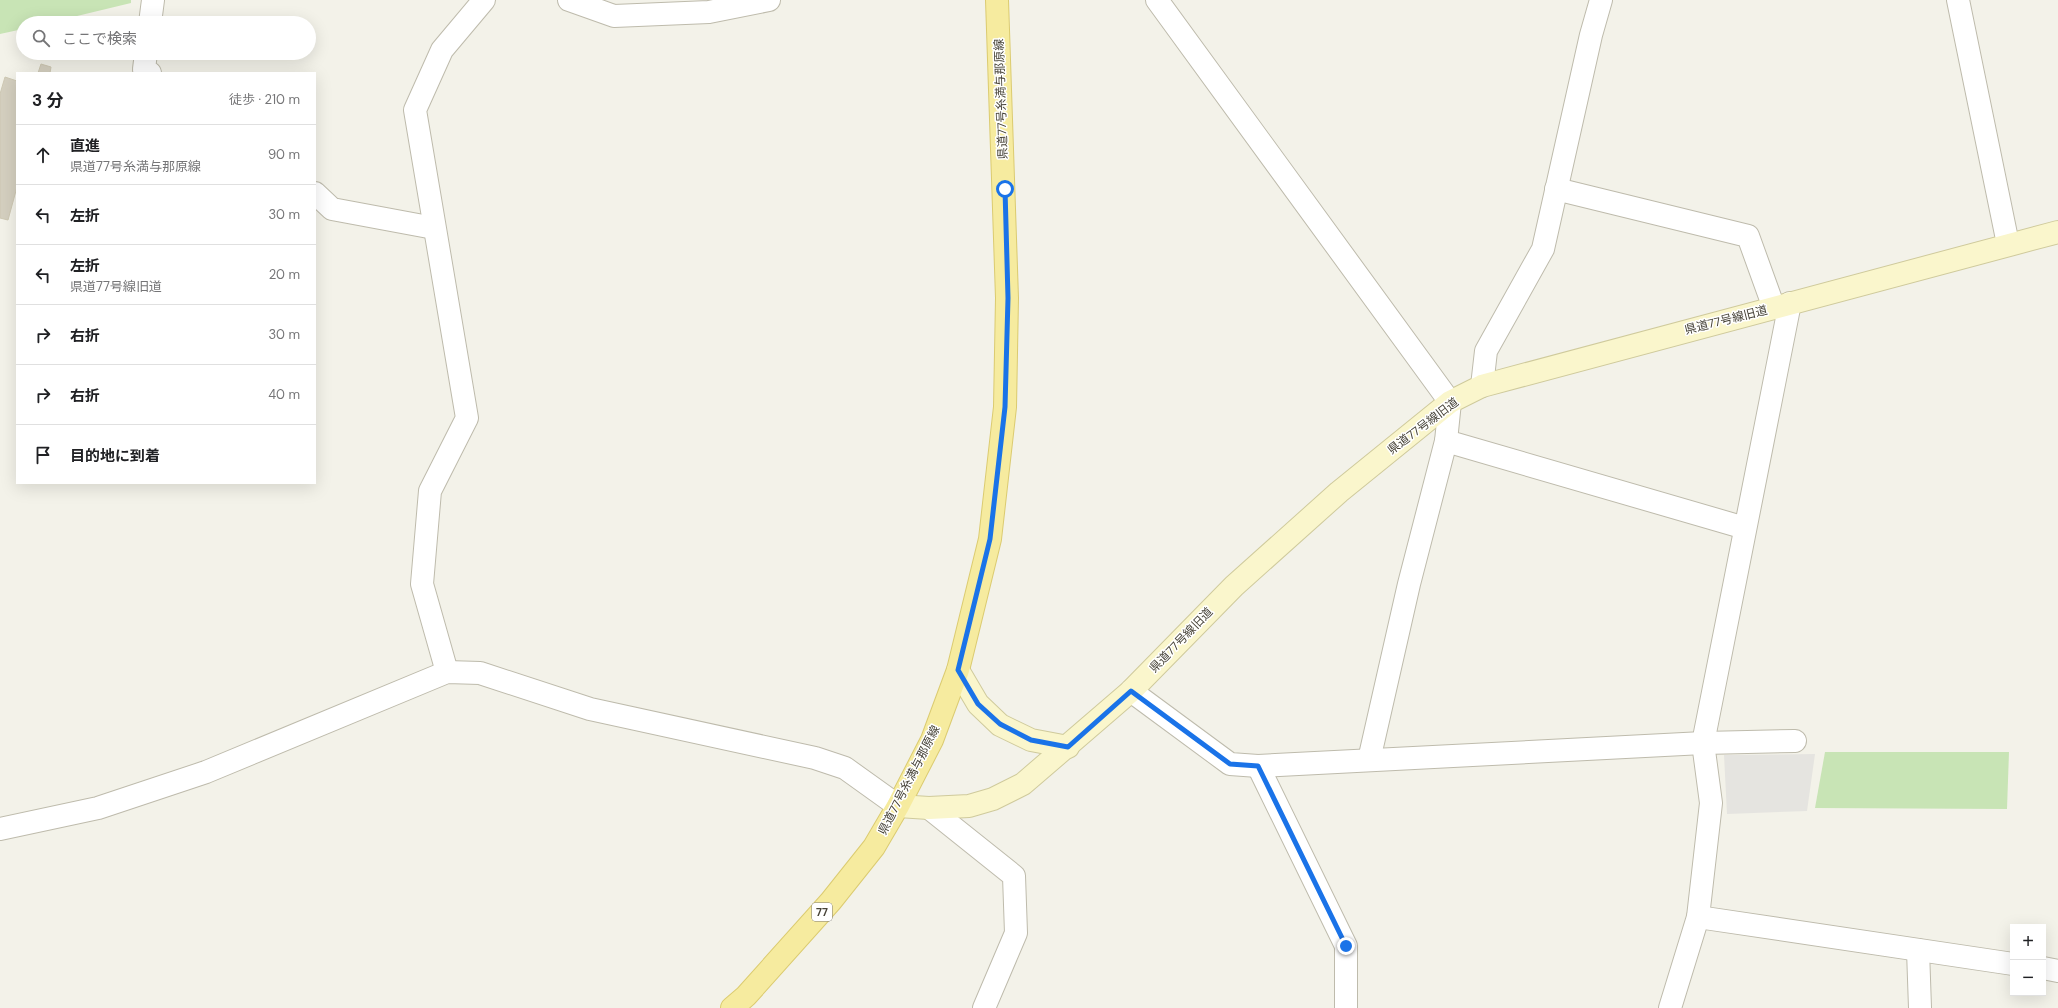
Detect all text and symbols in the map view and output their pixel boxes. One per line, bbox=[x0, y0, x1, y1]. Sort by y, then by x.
search box bbox=[16, 16, 316, 60]
icon: search bbox=[30, 27, 52, 49]
text: ここで検索 bbox=[62, 29, 137, 49]
street label: 県道77号糸満与那原線 bbox=[991, 38, 1011, 160]
text: 3 分 bbox=[32, 89, 63, 111]
text: 徒歩 · 210 m bbox=[229, 91, 300, 108]
text: 直進 bbox=[70, 136, 100, 156]
icon: ahead bbox=[32, 144, 54, 166]
text: 90 m bbox=[268, 146, 300, 163]
text: 県道77号糸満与那原線 bbox=[70, 158, 201, 175]
route start bbox=[996, 180, 1014, 198]
icon: left bbox=[32, 204, 54, 226]
text: 左折 bbox=[70, 206, 100, 226]
text: 30 m bbox=[268, 206, 300, 223]
text: 左折 bbox=[70, 256, 100, 276]
icon: left bbox=[32, 264, 54, 286]
text: 20 m bbox=[269, 266, 300, 283]
text: 県道77号線旧道 bbox=[70, 278, 162, 295]
street label: 県道77号線旧道 bbox=[1683, 302, 1769, 338]
icon: right bbox=[32, 324, 54, 346]
text: 右折 bbox=[70, 326, 100, 346]
text: 30 m bbox=[268, 326, 300, 343]
icon: right bbox=[32, 384, 54, 406]
text: 右折 bbox=[70, 386, 100, 406]
text: 40 m bbox=[268, 386, 300, 403]
street label: 県道77号線旧道 bbox=[1384, 394, 1462, 458]
icon: arrive bbox=[32, 444, 54, 466]
text: 目的地に到着 bbox=[70, 446, 160, 466]
street label: 県道77号線旧道 bbox=[1146, 604, 1216, 676]
street label: 県道77号糸満与那原線 bbox=[874, 723, 944, 837]
road number: 77 bbox=[812, 903, 832, 921]
map controls bbox=[2010, 924, 2046, 996]
button: + bbox=[2010, 924, 2046, 960]
route end bbox=[1337, 937, 1355, 955]
button: − bbox=[2010, 960, 2046, 996]

